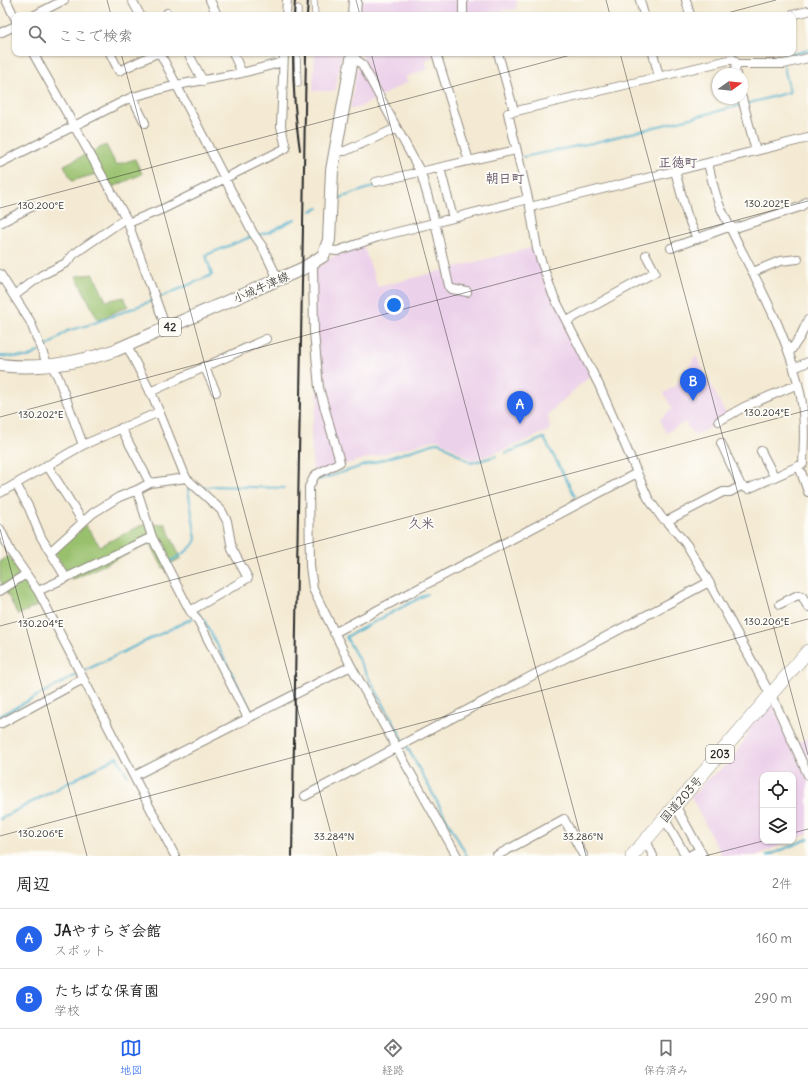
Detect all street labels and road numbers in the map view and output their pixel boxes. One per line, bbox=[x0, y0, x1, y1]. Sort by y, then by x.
street label: 小城牛津線 bbox=[231, 268, 291, 306]
road number: 42 bbox=[159, 318, 181, 336]
road number: 203 bbox=[706, 745, 734, 763]
street label: 国道203号 bbox=[657, 772, 705, 826]

